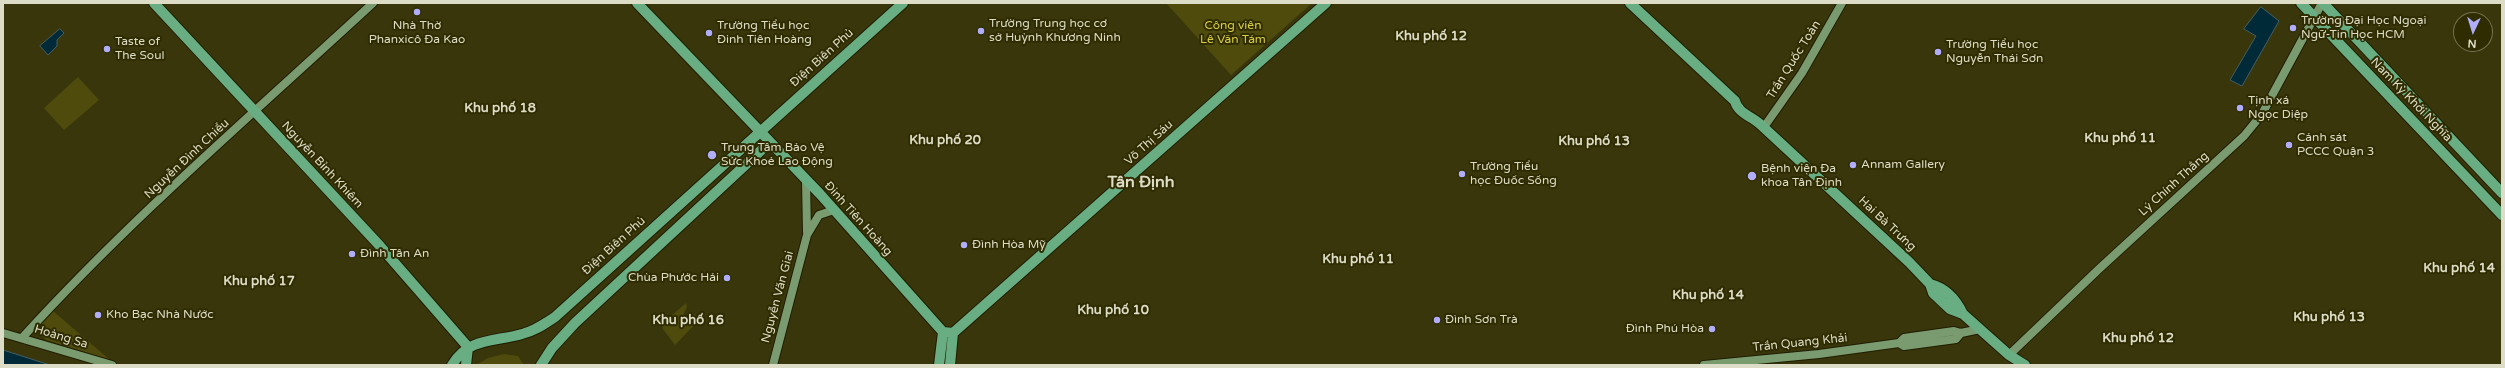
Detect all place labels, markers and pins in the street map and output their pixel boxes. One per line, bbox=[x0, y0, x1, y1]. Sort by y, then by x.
marker: Nhà Thờ Phanxicô Đa Kao bbox=[412, 7, 422, 17]
place label: Trường Đại Học Ngoại Ngữ-Tin Học HCM bbox=[2301, 14, 2426, 42]
place label: Trường Trung học cơ sở Huỳnh Khương Ninh bbox=[989, 17, 1121, 45]
place label: Nhà Thờ Phanxicô Đa Kao bbox=[369, 19, 465, 47]
place label: Trường Tiểu học Đinh Tiên Hoàng bbox=[717, 19, 812, 47]
marker: Trường Đại Học Ngoại Ngữ-Tin Học HCM bbox=[2288, 23, 2298, 33]
marker: Trường Trung học cơ sở Huỳnh Khương Ninh bbox=[976, 26, 986, 36]
marker: Trường Tiểu học Đinh Tiên Hoàng bbox=[704, 28, 714, 38]
place label: Taste of The Soul bbox=[115, 35, 164, 63]
place label: Trường Tiểu học Nguyễn Thái Sơn bbox=[1946, 38, 2043, 66]
marker: Taste of The Soul bbox=[102, 44, 112, 54]
marker: Trường Tiểu học Nguyễn Thái Sơn bbox=[1933, 47, 1943, 57]
place label: Tịnh xá Ngọc Diệp bbox=[2248, 94, 2308, 122]
marker: Tịnh xá Ngọc Diệp bbox=[2235, 103, 2245, 113]
place label: Cảnh sát PCCC Quận 3 bbox=[2297, 131, 2374, 159]
marker: Cảnh sát PCCC Quận 3 bbox=[2284, 140, 2294, 150]
place label: Trung Tâm Bảo Vệ Sức Khoẻ Lao Động bbox=[721, 141, 833, 169]
marker: Trung Tâm Bảo Vệ Sức Khoẻ Lao Động bbox=[706, 149, 718, 161]
place label: Annam Gallery bbox=[1861, 158, 1945, 172]
place label: Trường Tiểu học Đuốc Sống bbox=[1470, 160, 1557, 188]
marker: Annam Gallery bbox=[1848, 160, 1858, 170]
place label: Bệnh viện Đa khoa Tân Định bbox=[1761, 162, 1842, 190]
marker: Trường Tiểu học Đuốc Sống bbox=[1457, 169, 1467, 179]
marker: Bệnh viện Đa khoa Tân Định bbox=[1746, 170, 1758, 182]
place label: Đình Hòa Mỹ bbox=[972, 238, 1046, 252]
marker: Đình Hòa Mỹ bbox=[959, 240, 969, 250]
place label: Đình Tân An bbox=[360, 247, 429, 261]
marker: Đình Tân An bbox=[347, 249, 357, 259]
place label: Chùa Phước Hải bbox=[628, 271, 719, 285]
marker: Chùa Phước Hải bbox=[722, 273, 732, 283]
place label: Kho Bạc Nhà Nước bbox=[106, 308, 214, 322]
marker: Kho Bạc Nhà Nước bbox=[93, 310, 103, 320]
place label: Đình Sơn Trà bbox=[1445, 313, 1518, 327]
marker: Đình Sơn Trà bbox=[1432, 315, 1442, 325]
place label: Đình Phú Hòa bbox=[1626, 322, 1704, 336]
marker: Đình Phú Hòa bbox=[1707, 324, 1717, 334]

